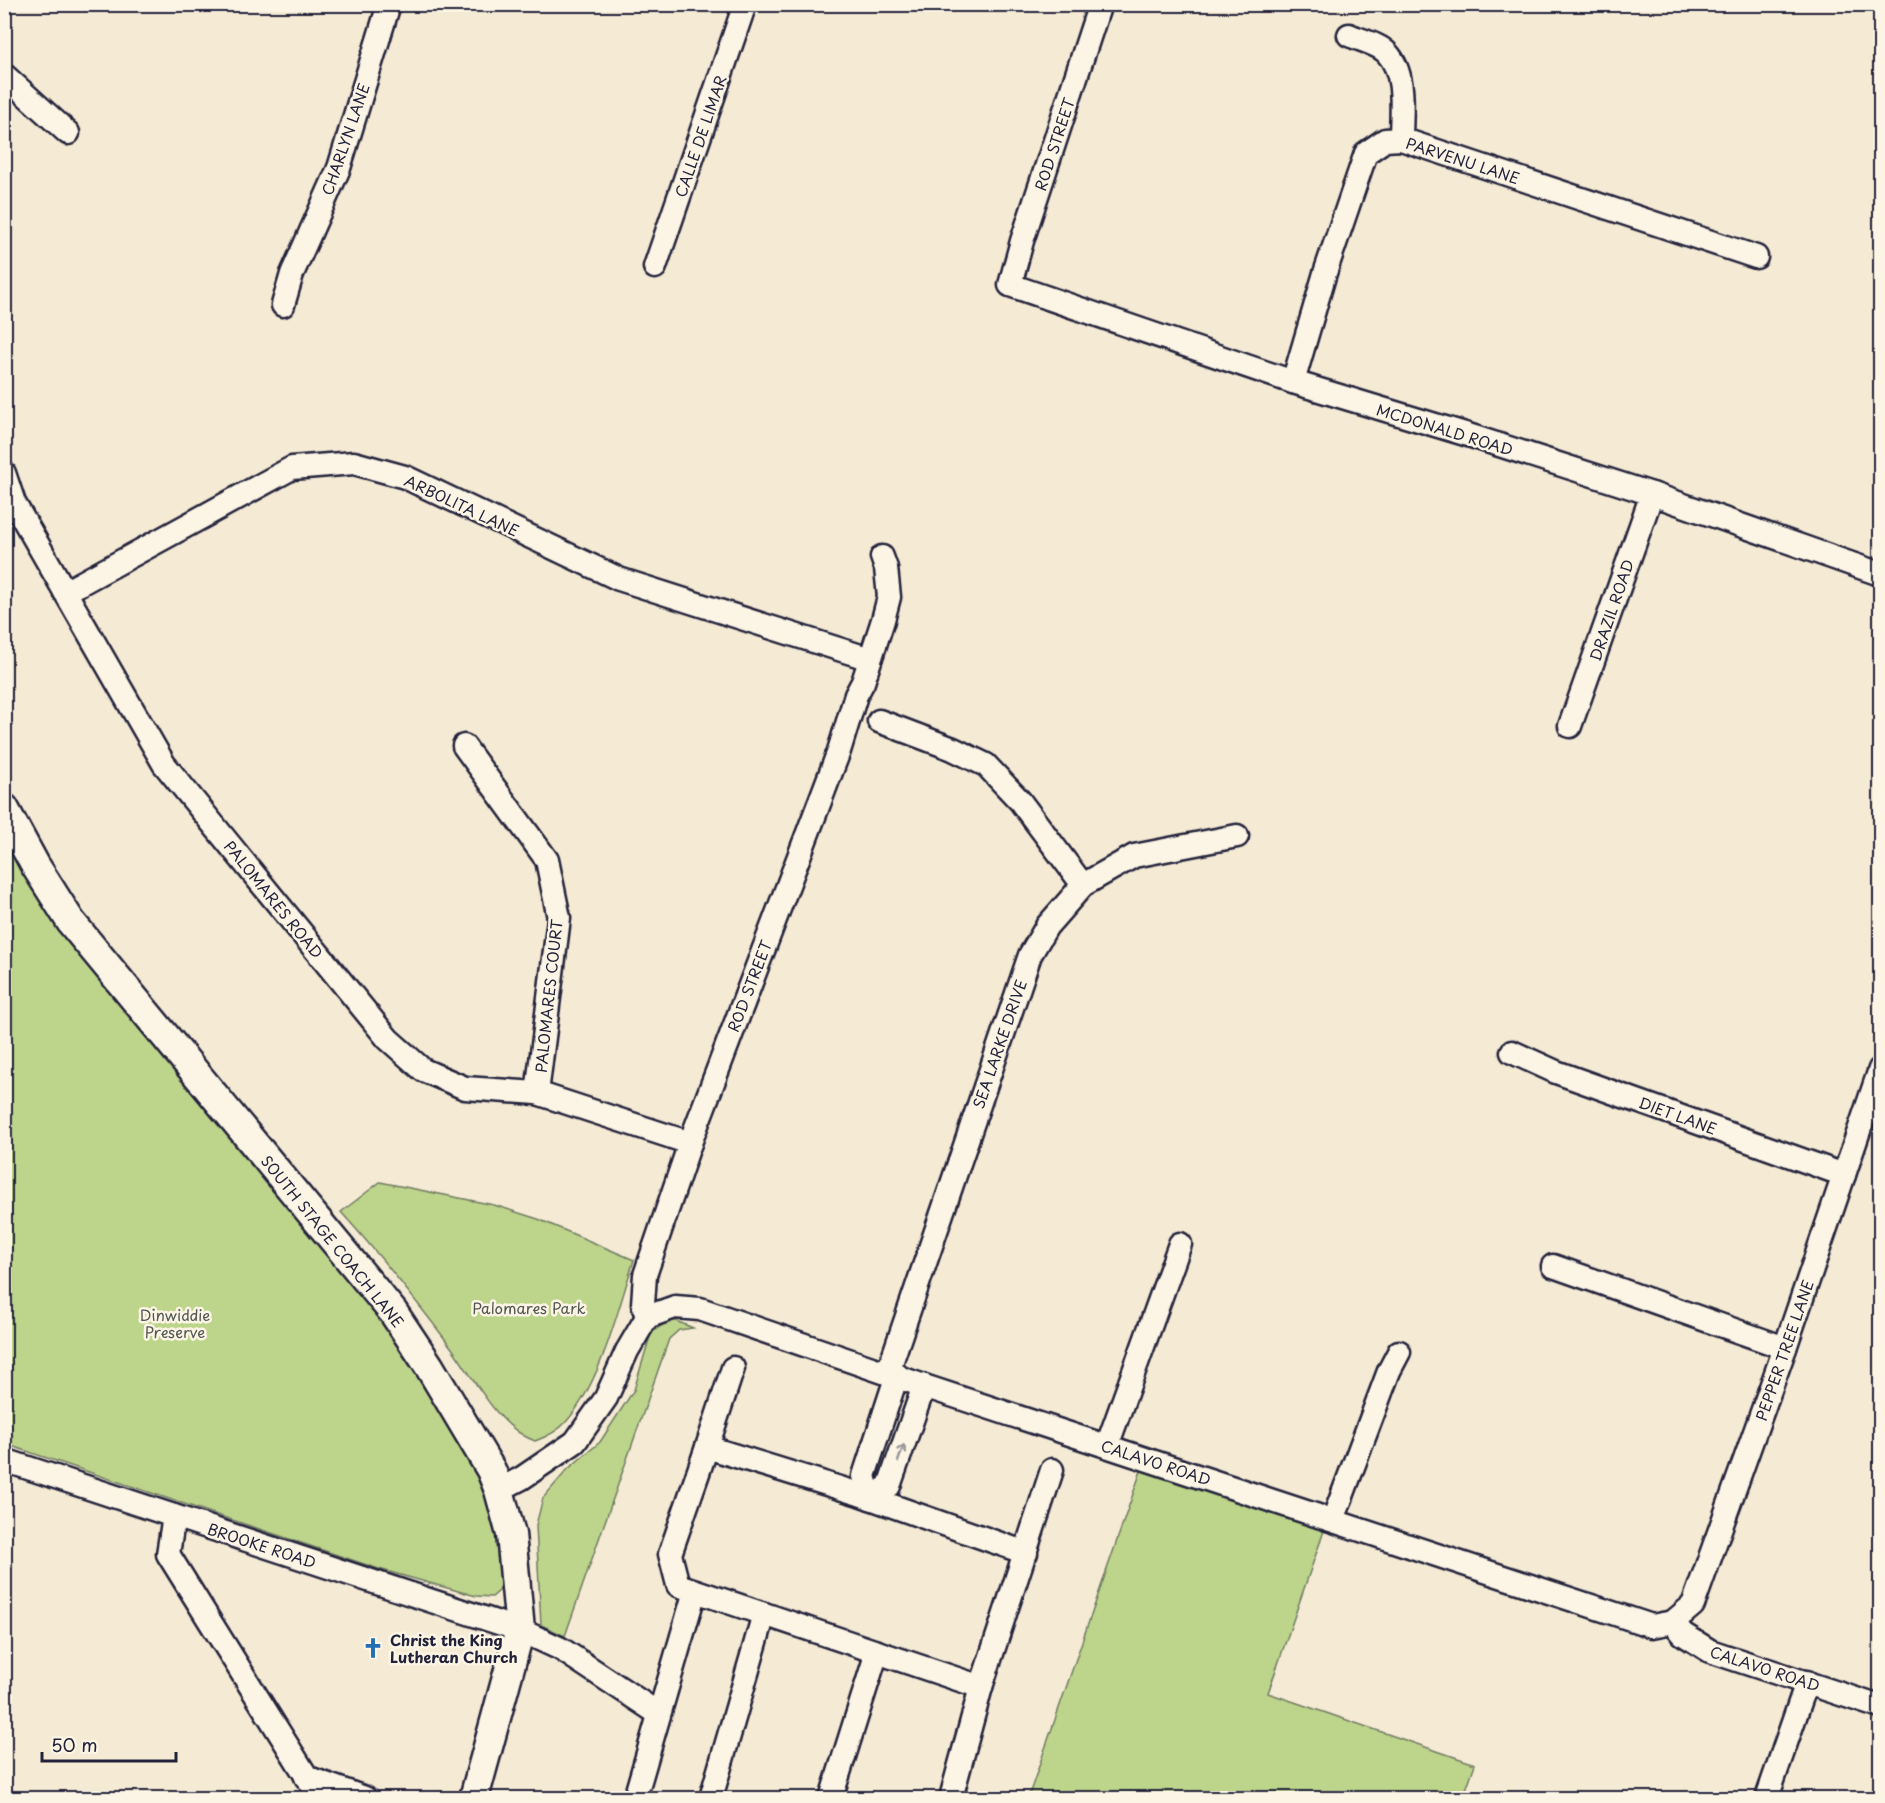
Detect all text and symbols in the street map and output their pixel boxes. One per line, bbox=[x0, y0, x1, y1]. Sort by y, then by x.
street label: CALLE DE LIMAR bbox=[668, 72, 732, 200]
street label: CHARLYN LANE bbox=[315, 80, 375, 198]
street label: ROD STREET bbox=[1028, 94, 1080, 193]
street label: PARVENU LANE bbox=[1403, 131, 1523, 189]
street label: MCDONALD ROAD bbox=[1374, 397, 1516, 461]
street label: ARBOLITA LANE bbox=[401, 468, 523, 542]
street label: DRAZIL ROAD bbox=[1583, 556, 1639, 664]
street label: PALOMARES ROAD bbox=[219, 835, 329, 963]
street label: PALOMARES COURT bbox=[529, 917, 568, 1074]
street label: ROD STREET bbox=[721, 936, 777, 1035]
street label: SEA LARKE DRIVE bbox=[966, 976, 1032, 1112]
street label: DIET LANE bbox=[1636, 1090, 1720, 1140]
street label: SOUTH STAGE COACH LANE bbox=[256, 1150, 410, 1332]
street label: PEPPER TREE LANE bbox=[1749, 1276, 1819, 1424]
park label: Palomares Park bbox=[472, 1296, 586, 1319]
park label: Dinwiddie Preserve bbox=[140, 1303, 210, 1343]
street label: CALAVO ROAD bbox=[1098, 1433, 1214, 1491]
one-way arrow bbox=[897, 1444, 908, 1463]
street label: BROOKE ROAD bbox=[205, 1517, 319, 1573]
place label: Christ the King Lutheran Church bbox=[390, 1628, 518, 1668]
church icon: Christ the King Lutheran Church bbox=[361, 1636, 385, 1660]
street label: CALAVO ROAD bbox=[1707, 1639, 1823, 1697]
scale bar bbox=[42, 1725, 176, 1763]
text: 50 m bbox=[51, 1731, 98, 1758]

